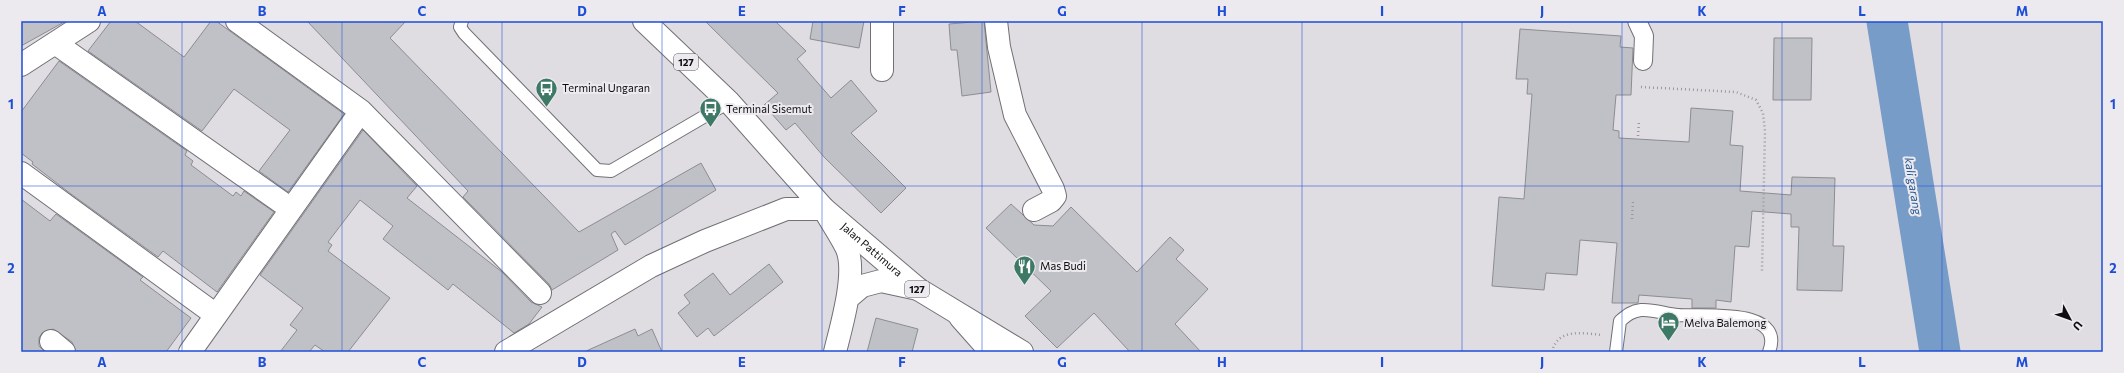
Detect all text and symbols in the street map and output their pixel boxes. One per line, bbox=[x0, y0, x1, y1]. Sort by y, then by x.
text: A bbox=[97, 3, 107, 19]
text: B bbox=[258, 3, 267, 19]
text: C bbox=[418, 3, 427, 19]
text: D bbox=[577, 3, 587, 19]
text: E bbox=[738, 3, 746, 19]
text: F bbox=[898, 3, 906, 19]
text: G bbox=[1057, 3, 1067, 19]
text: H bbox=[1217, 3, 1227, 19]
text: I bbox=[1380, 3, 1384, 19]
text: J bbox=[1540, 3, 1544, 19]
text: K bbox=[1697, 3, 1707, 19]
text: L bbox=[1858, 3, 1866, 19]
text: M bbox=[2016, 3, 2028, 19]
road number: 127 bbox=[674, 54, 698, 70]
bus stop icon: Terminal Ungaran bbox=[533, 75, 559, 108]
place label: Terminal Ungaran bbox=[562, 81, 650, 94]
text: 1 bbox=[8, 96, 14, 112]
bus stop icon: Terminal Sisemut bbox=[698, 96, 724, 129]
text: 1 bbox=[2110, 96, 2116, 112]
place label: Terminal Sisemut bbox=[726, 102, 813, 115]
water label: kali garang bbox=[1903, 156, 1926, 216]
street label: Jalan Pattimura bbox=[838, 219, 905, 279]
restaurant icon: Mas Budi bbox=[1011, 253, 1037, 286]
place label: Mas Budi bbox=[1040, 259, 1086, 272]
text: 2 bbox=[7, 260, 15, 276]
text: 2 bbox=[2109, 260, 2117, 276]
road number: 127 bbox=[905, 281, 929, 297]
north arrow bbox=[2050, 299, 2090, 339]
hotel icon: Melva Balemong bbox=[1655, 310, 1681, 343]
place label: Melva Balemong bbox=[1684, 316, 1766, 329]
text: U bbox=[2070, 319, 2085, 333]
text: A bbox=[97, 354, 107, 370]
text: B bbox=[258, 354, 267, 370]
text: C bbox=[418, 354, 427, 370]
text: D bbox=[577, 354, 587, 370]
text: E bbox=[738, 354, 746, 370]
text: F bbox=[898, 354, 906, 370]
text: G bbox=[1057, 354, 1067, 370]
text: H bbox=[1217, 354, 1227, 370]
text: I bbox=[1380, 354, 1384, 370]
text: J bbox=[1540, 354, 1544, 370]
text: K bbox=[1697, 354, 1707, 370]
text: L bbox=[1858, 354, 1866, 370]
text: M bbox=[2016, 354, 2028, 370]

